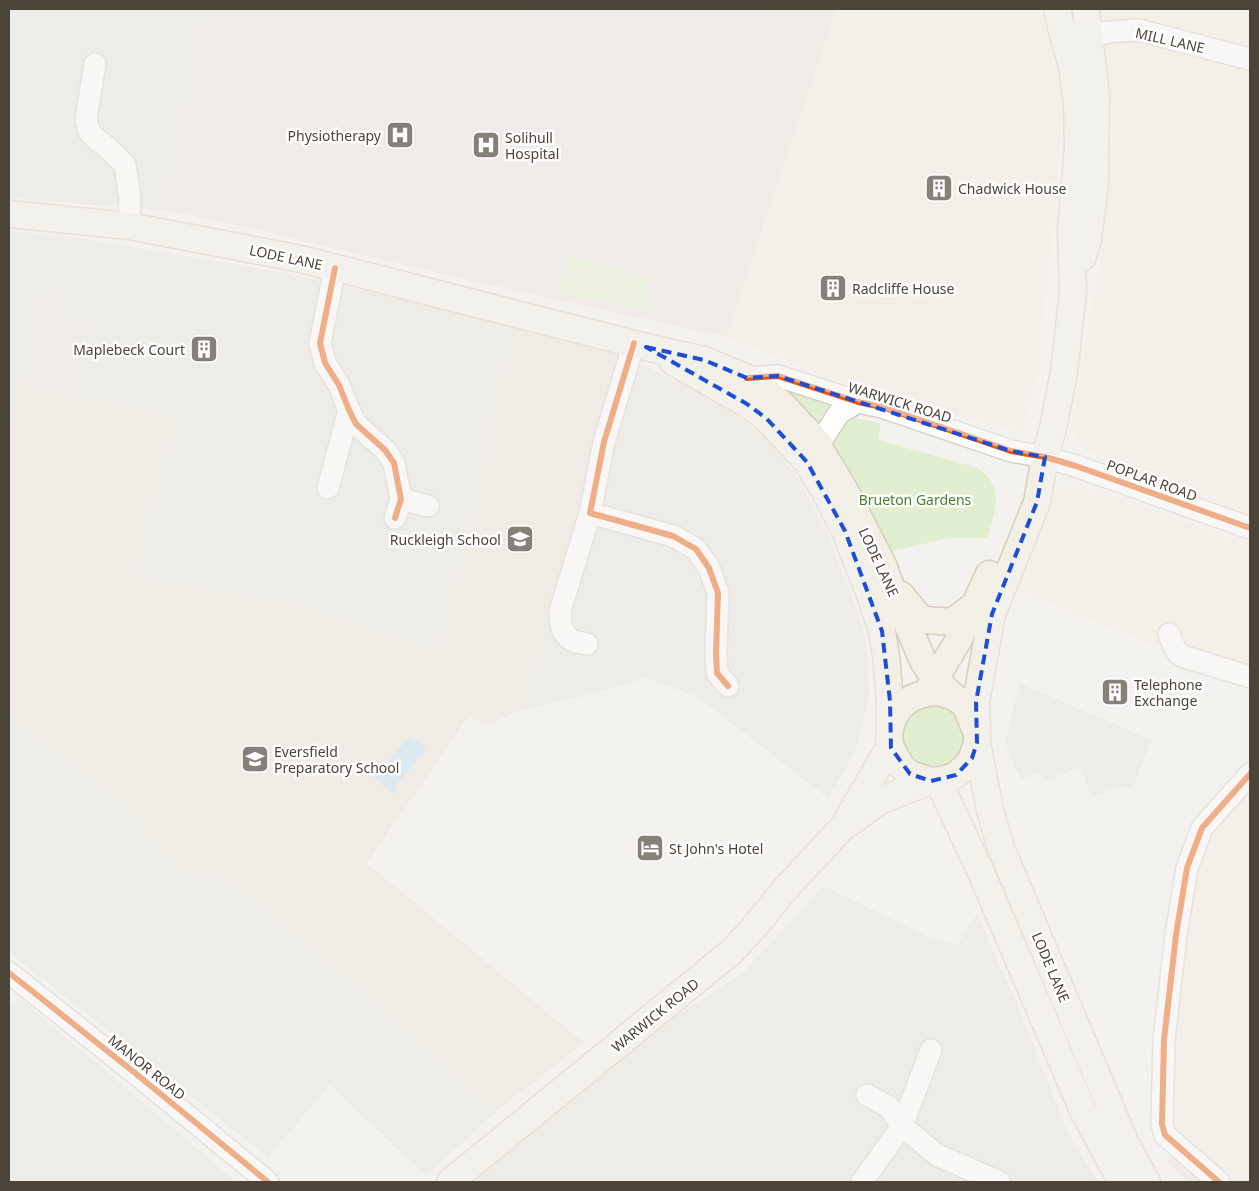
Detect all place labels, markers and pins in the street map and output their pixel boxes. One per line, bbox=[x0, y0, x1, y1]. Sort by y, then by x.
hospital icon: Physiotherapy bbox=[385, 120, 415, 150]
place label: Physiotherapy bbox=[288, 126, 382, 145]
place label: Solihull Hospital bbox=[505, 128, 559, 163]
hospital icon: Solihull Hospital bbox=[471, 130, 501, 160]
building icon: Chadwick House bbox=[924, 173, 954, 203]
place label: Chadwick House bbox=[958, 179, 1067, 198]
building icon: Radcliffe House bbox=[818, 273, 848, 303]
place label: Radcliffe House bbox=[852, 279, 954, 298]
building icon: Maplebeck Court bbox=[189, 334, 219, 364]
place label: Maplebeck Court bbox=[73, 340, 185, 359]
school or university icon: Ruckleigh School bbox=[505, 524, 535, 554]
place label: Ruckleigh School bbox=[390, 530, 501, 549]
place label: Telephone Exchange bbox=[1134, 675, 1203, 710]
building icon: Telephone Exchange bbox=[1100, 677, 1130, 707]
place label: Eversfield Preparatory School bbox=[274, 742, 399, 777]
school or university icon: Eversfield Preparatory School bbox=[240, 744, 270, 774]
hotel icon: St John's Hotel bbox=[635, 833, 665, 863]
place label: St John's Hotel bbox=[669, 839, 763, 858]

